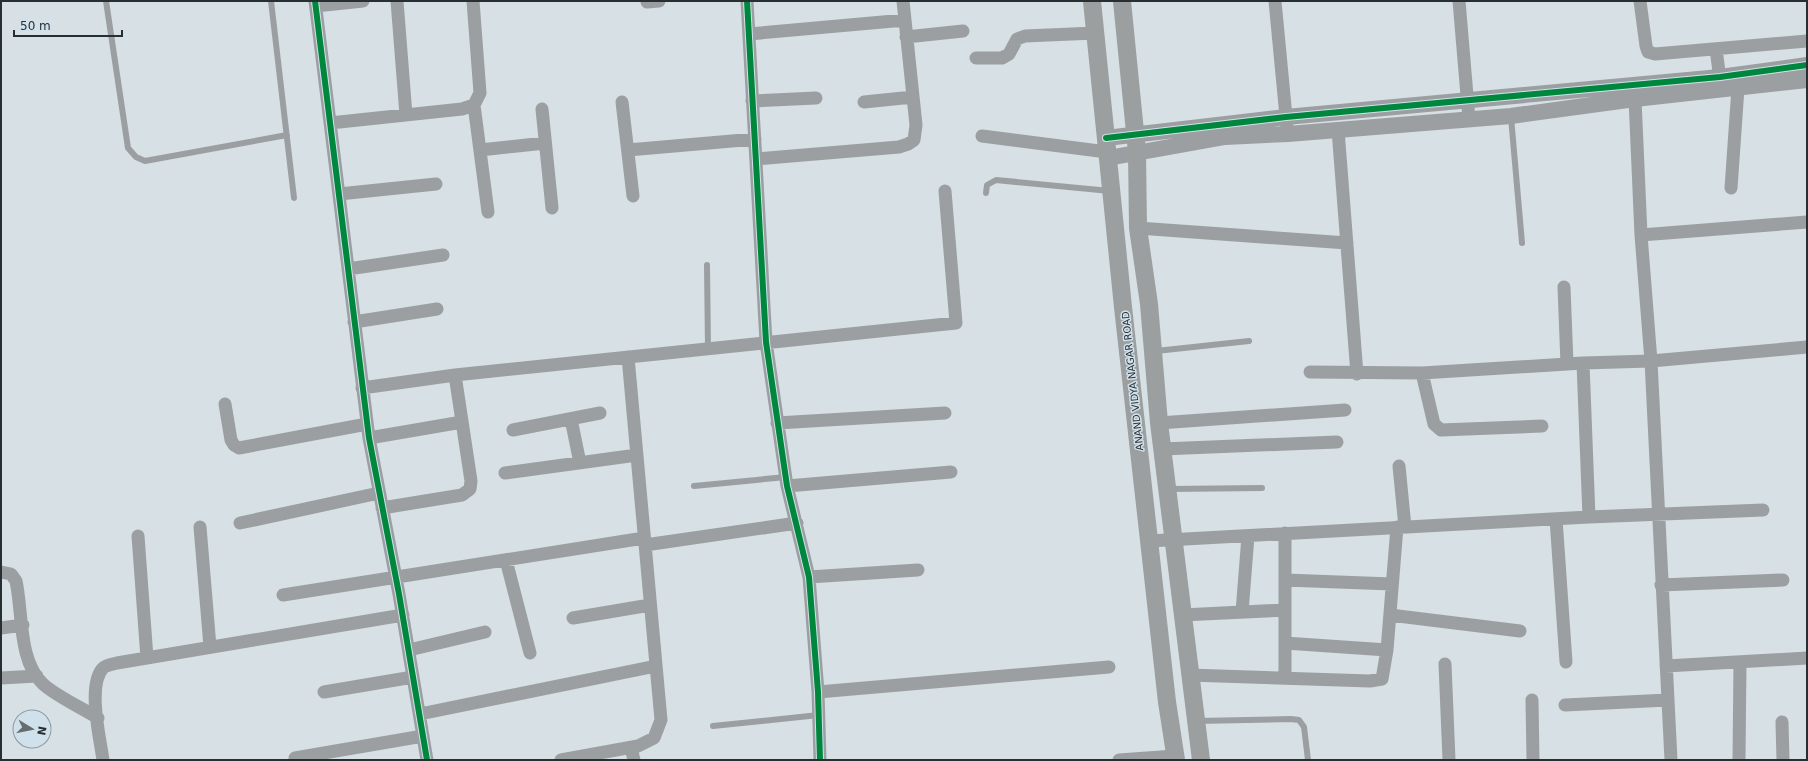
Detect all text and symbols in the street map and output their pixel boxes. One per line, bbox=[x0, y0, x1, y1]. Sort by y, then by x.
scale bar bbox=[14, 12, 122, 38]
text: 50 m bbox=[20, 19, 51, 33]
street label: ANAND VIDYA NAGAR ROAD bbox=[1120, 311, 1145, 451]
north arrow bbox=[12, 709, 52, 749]
text: N bbox=[34, 725, 49, 736]

